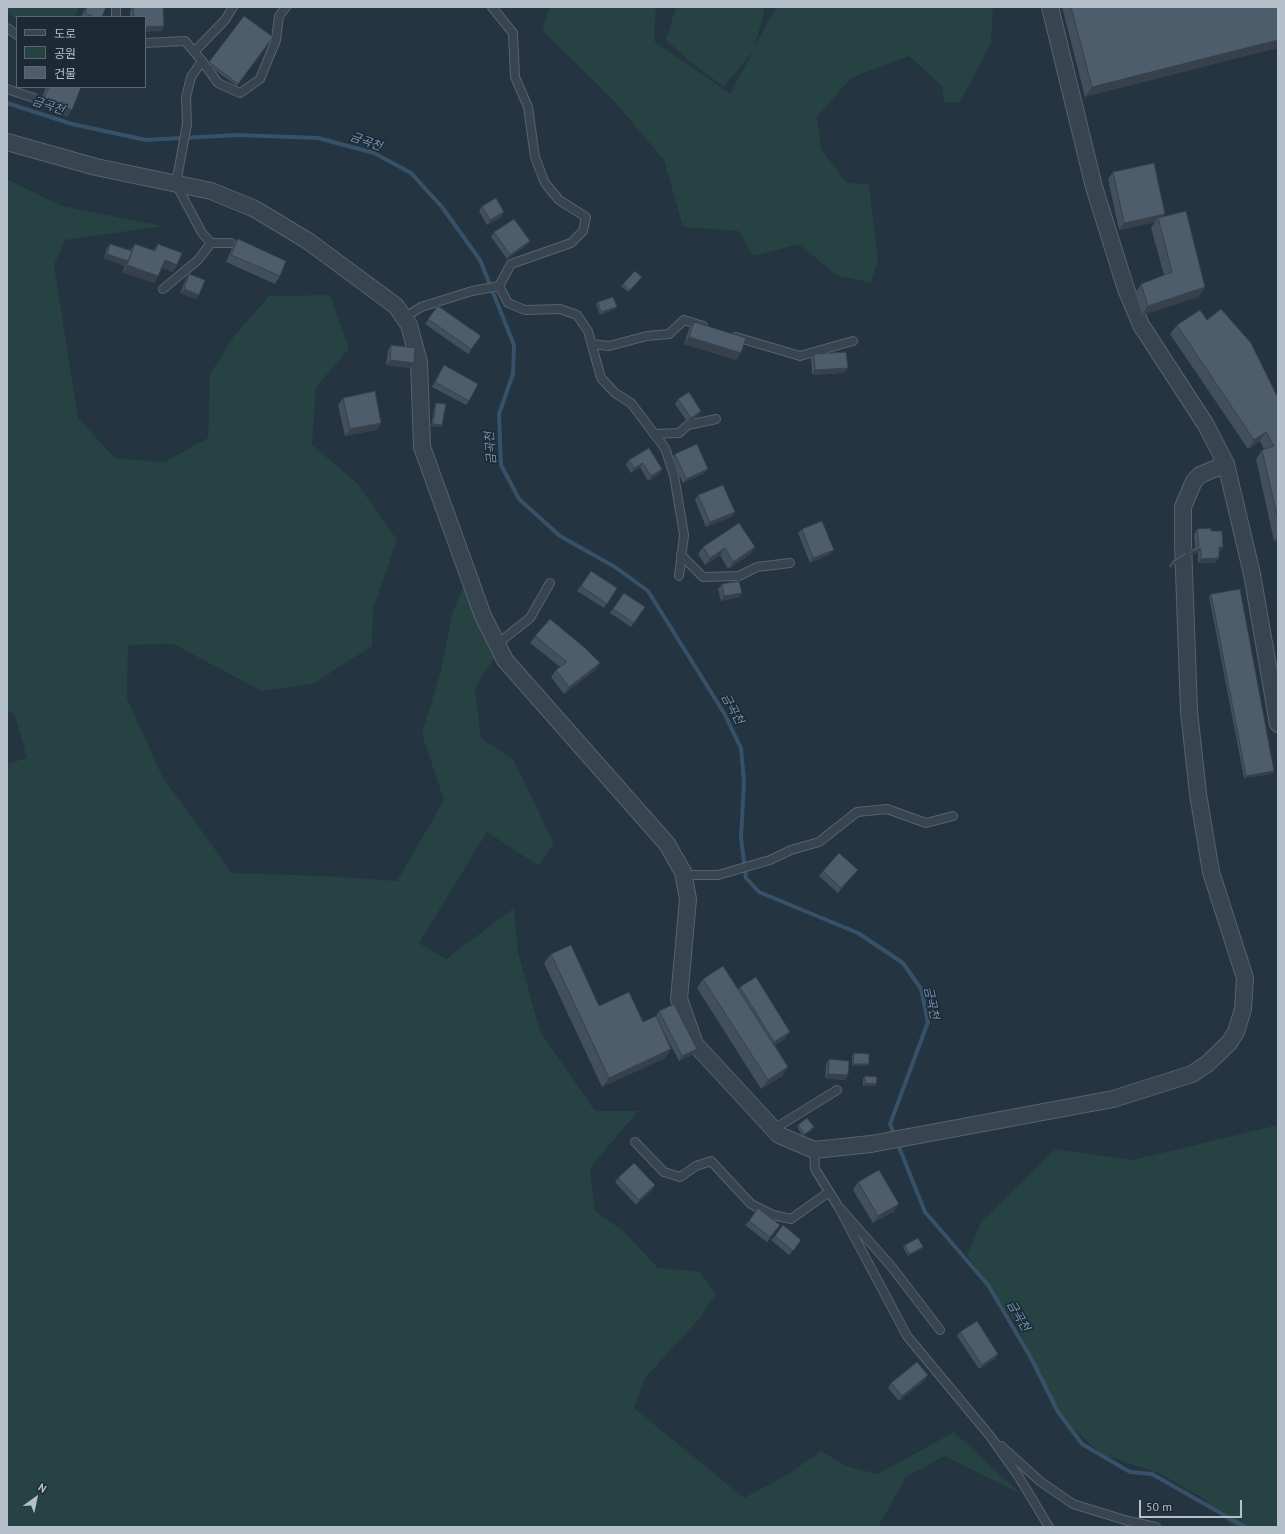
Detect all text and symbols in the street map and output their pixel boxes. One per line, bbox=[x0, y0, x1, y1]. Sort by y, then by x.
legend bbox=[16, 16, 146, 88]
text: 도로 bbox=[54, 26, 76, 41]
text: 공원 bbox=[54, 46, 76, 61]
text: 건물 bbox=[54, 66, 76, 81]
water label: 금곡천 bbox=[30, 94, 66, 118]
water label: 금곡천 bbox=[348, 130, 384, 154]
water label: 금곡천 bbox=[482, 431, 500, 465]
water label: 금곡천 bbox=[718, 691, 746, 727]
water label: 금곡천 bbox=[921, 985, 941, 1021]
water label: 금곡천 bbox=[1003, 1298, 1033, 1334]
north arrow bbox=[16, 1478, 56, 1518]
text: N bbox=[36, 1480, 49, 1496]
scale bar bbox=[1141, 1492, 1244, 1518]
text: 50 m bbox=[1146, 1499, 1172, 1514]

